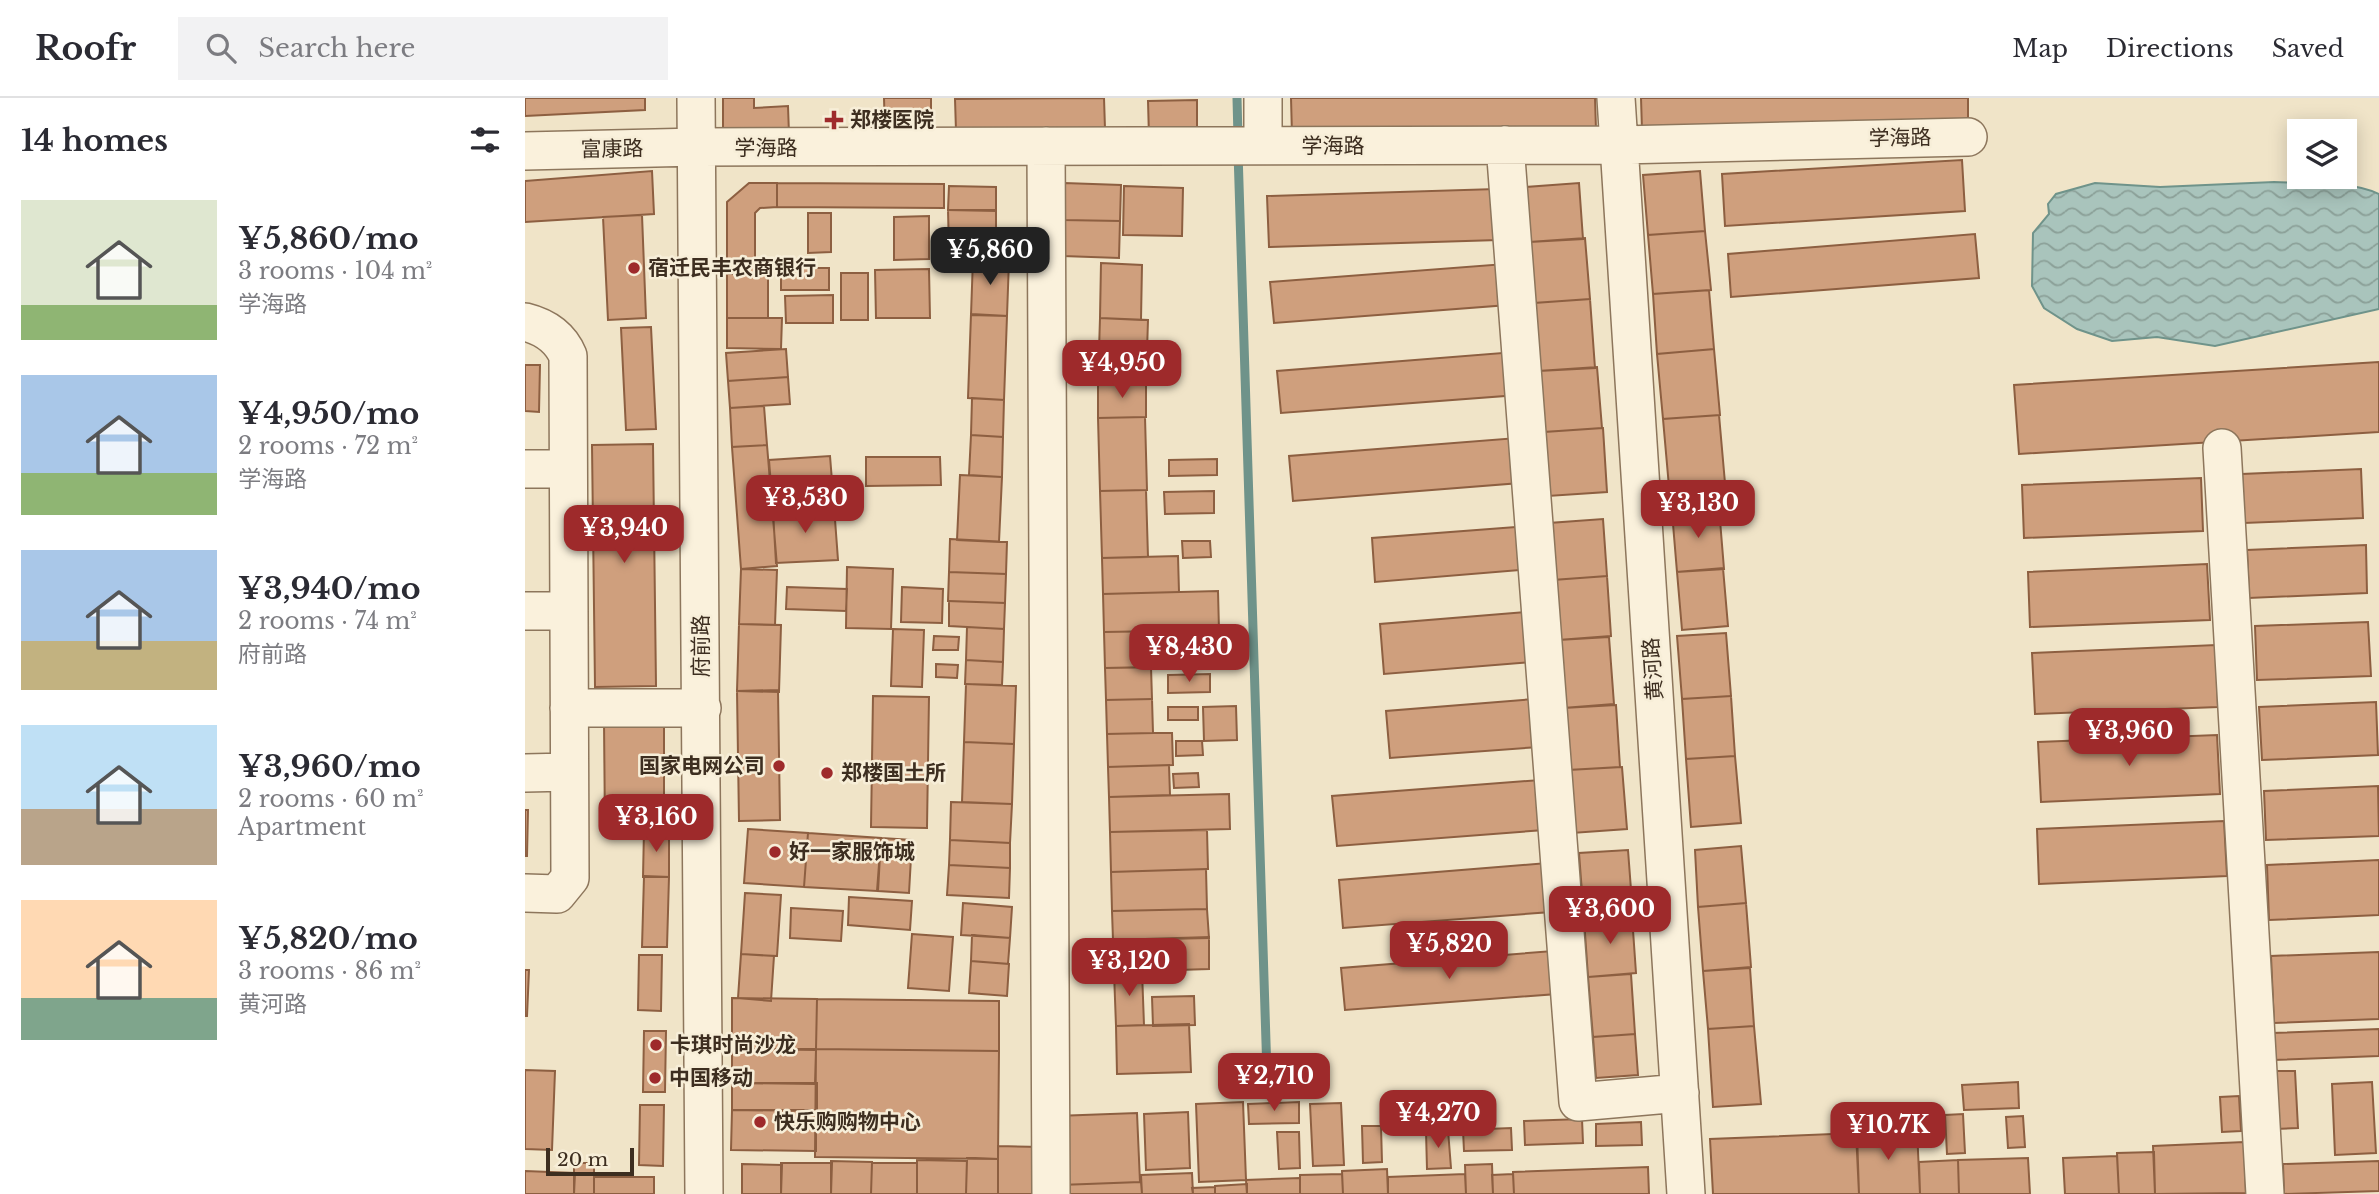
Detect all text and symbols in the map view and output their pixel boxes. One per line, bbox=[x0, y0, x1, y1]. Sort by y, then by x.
search box bbox=[178, 17, 668, 80]
text: Roofr bbox=[35, 28, 136, 69]
icon: search bbox=[202, 29, 240, 67]
text: Search here bbox=[258, 32, 416, 64]
text: Map bbox=[2012, 34, 2068, 63]
text: Directions bbox=[2106, 34, 2234, 63]
text: Saved bbox=[2272, 34, 2344, 63]
place label: 郑楼医院 bbox=[850, 107, 934, 133]
marker: 郑楼医院 bbox=[824, 110, 844, 130]
map controls bbox=[2287, 119, 2357, 189]
button: layers bbox=[2287, 119, 2357, 189]
icon: filters bbox=[466, 121, 504, 159]
text: 14 homes bbox=[21, 122, 168, 159]
street label: 学海路 bbox=[1868, 124, 1932, 152]
street label: 学海路 bbox=[1302, 133, 1365, 159]
street label: 富康路 bbox=[580, 135, 644, 163]
street label: 学海路 bbox=[735, 135, 798, 161]
text: ¥5,860/mo bbox=[238, 220, 418, 257]
icon: home bbox=[77, 228, 161, 312]
pin: ¥5,860 bbox=[933, 228, 1047, 287]
text: ¥5,860 bbox=[947, 236, 1033, 264]
place label: 宿迁民丰农商银行 bbox=[648, 255, 816, 281]
text: 3 rooms · 104 m² bbox=[238, 257, 432, 285]
marker: 宿迁民丰农商银行 bbox=[626, 260, 642, 276]
text: 学海路 bbox=[238, 290, 307, 318]
pin: ¥4,950 bbox=[1065, 341, 1179, 400]
text: ¥4,950 bbox=[1078, 349, 1166, 377]
text: ¥4,950/mo bbox=[238, 395, 419, 432]
icon: home bbox=[77, 403, 161, 487]
text: 2 rooms · 72 m² bbox=[238, 432, 418, 460]
text: 学海路 bbox=[238, 465, 307, 493]
pin: ¥3,530 bbox=[748, 476, 862, 535]
pin: ¥3,130 bbox=[1641, 480, 1755, 540]
text: ¥3,530 bbox=[762, 484, 848, 512]
text: ¥3,130 bbox=[1657, 489, 1739, 517]
pin: ¥3,940 bbox=[567, 505, 681, 565]
text: ¥3,940 bbox=[580, 514, 668, 542]
text: ¥3,940/mo bbox=[238, 570, 421, 607]
icon: home bbox=[77, 578, 161, 662]
text: 2 rooms · 74 m² bbox=[238, 607, 417, 635]
street label: 府前路 bbox=[688, 615, 714, 678]
pin: ¥8,430 bbox=[1132, 624, 1246, 684]
text: ¥8,430 bbox=[1145, 633, 1233, 661]
street label: 黄河路 bbox=[1638, 637, 1668, 701]
text: 府前路 bbox=[238, 640, 307, 668]
pin: ¥3,960 bbox=[2072, 708, 2186, 768]
text: ¥3,960 bbox=[2085, 717, 2173, 745]
text: ¥3,960/mo bbox=[238, 748, 421, 785]
icon: home bbox=[77, 753, 161, 837]
place label: 国家电网公司 bbox=[639, 753, 765, 779]
marker: 国家电网公司 bbox=[771, 758, 787, 774]
place label: 郑楼国土所 bbox=[841, 760, 946, 786]
marker: 郑楼国土所 bbox=[819, 765, 835, 781]
text: 2 rooms · 60 m² bbox=[238, 785, 424, 813]
pin: ¥3,160 bbox=[599, 794, 713, 854]
text: ¥3,160 bbox=[614, 803, 698, 831]
text: Apartment bbox=[238, 813, 366, 841]
place label: 好一家服饰城 bbox=[789, 839, 915, 865]
marker: 好一家服饰城 bbox=[767, 844, 783, 860]
pin: ¥3,600 bbox=[1553, 886, 1667, 946]
text: ¥3,600 bbox=[1565, 895, 1655, 923]
text: ¥5,820/mo bbox=[238, 920, 418, 957]
pin: ¥5,820 bbox=[1392, 922, 1506, 981]
icon: home bbox=[77, 928, 161, 1012]
text: ¥5,820 bbox=[1406, 930, 1492, 958]
pin: ¥3,120 bbox=[1072, 939, 1186, 998]
text: ¥3,120 bbox=[1088, 947, 1170, 975]
text: 3 rooms · 86 m² bbox=[238, 957, 421, 985]
text: 黄河路 bbox=[238, 990, 307, 1018]
place label: 卡琪时尚沙龙 bbox=[670, 1032, 796, 1058]
marker: 卡琪时尚沙龙 bbox=[648, 1037, 664, 1053]
pin: ¥2,710 bbox=[1217, 1054, 1331, 1113]
text: ¥2,710 bbox=[1234, 1062, 1314, 1090]
place label: 中国移动 bbox=[669, 1065, 753, 1091]
marker: 中国移动 bbox=[647, 1070, 663, 1086]
pin: ¥4,270 bbox=[1381, 1090, 1495, 1150]
text: ¥4,270 bbox=[1395, 1099, 1481, 1127]
pin: ¥10.7K bbox=[1831, 1102, 1945, 1162]
place label: 快乐购购物中心 bbox=[774, 1109, 921, 1135]
text: ¥10.7K bbox=[1846, 1111, 1930, 1139]
marker: 快乐购购物中心 bbox=[752, 1114, 768, 1130]
scale bar bbox=[546, 1145, 633, 1177]
text: 20 m bbox=[557, 1148, 608, 1171]

